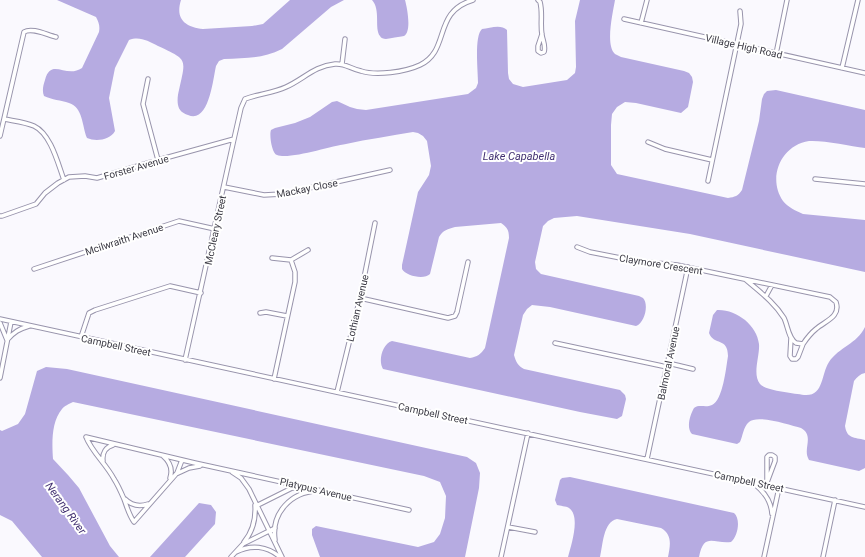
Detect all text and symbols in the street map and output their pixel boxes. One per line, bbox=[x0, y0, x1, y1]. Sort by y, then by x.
street label: Village High Road bbox=[704, 32, 783, 61]
water label: Lake Capabella bbox=[483, 150, 555, 163]
street label: Forster Avenue bbox=[103, 153, 170, 182]
street label: Mackay Close bbox=[276, 177, 339, 200]
street label: McCleary Street bbox=[203, 194, 228, 266]
street label: Mcilwraith Avenue bbox=[84, 222, 165, 257]
street label: Claymore Crescent bbox=[618, 252, 703, 277]
street label: Lothian Avenue bbox=[344, 274, 371, 343]
street label: Balmoral Avenue bbox=[655, 325, 682, 401]
street label: Campbell Street bbox=[80, 333, 152, 358]
street label: Campbell Street bbox=[397, 401, 469, 426]
street label: Campbell Street bbox=[713, 469, 785, 494]
street label: Platypus Avenue bbox=[279, 476, 353, 503]
water label: Nerang River bbox=[43, 480, 89, 537]

